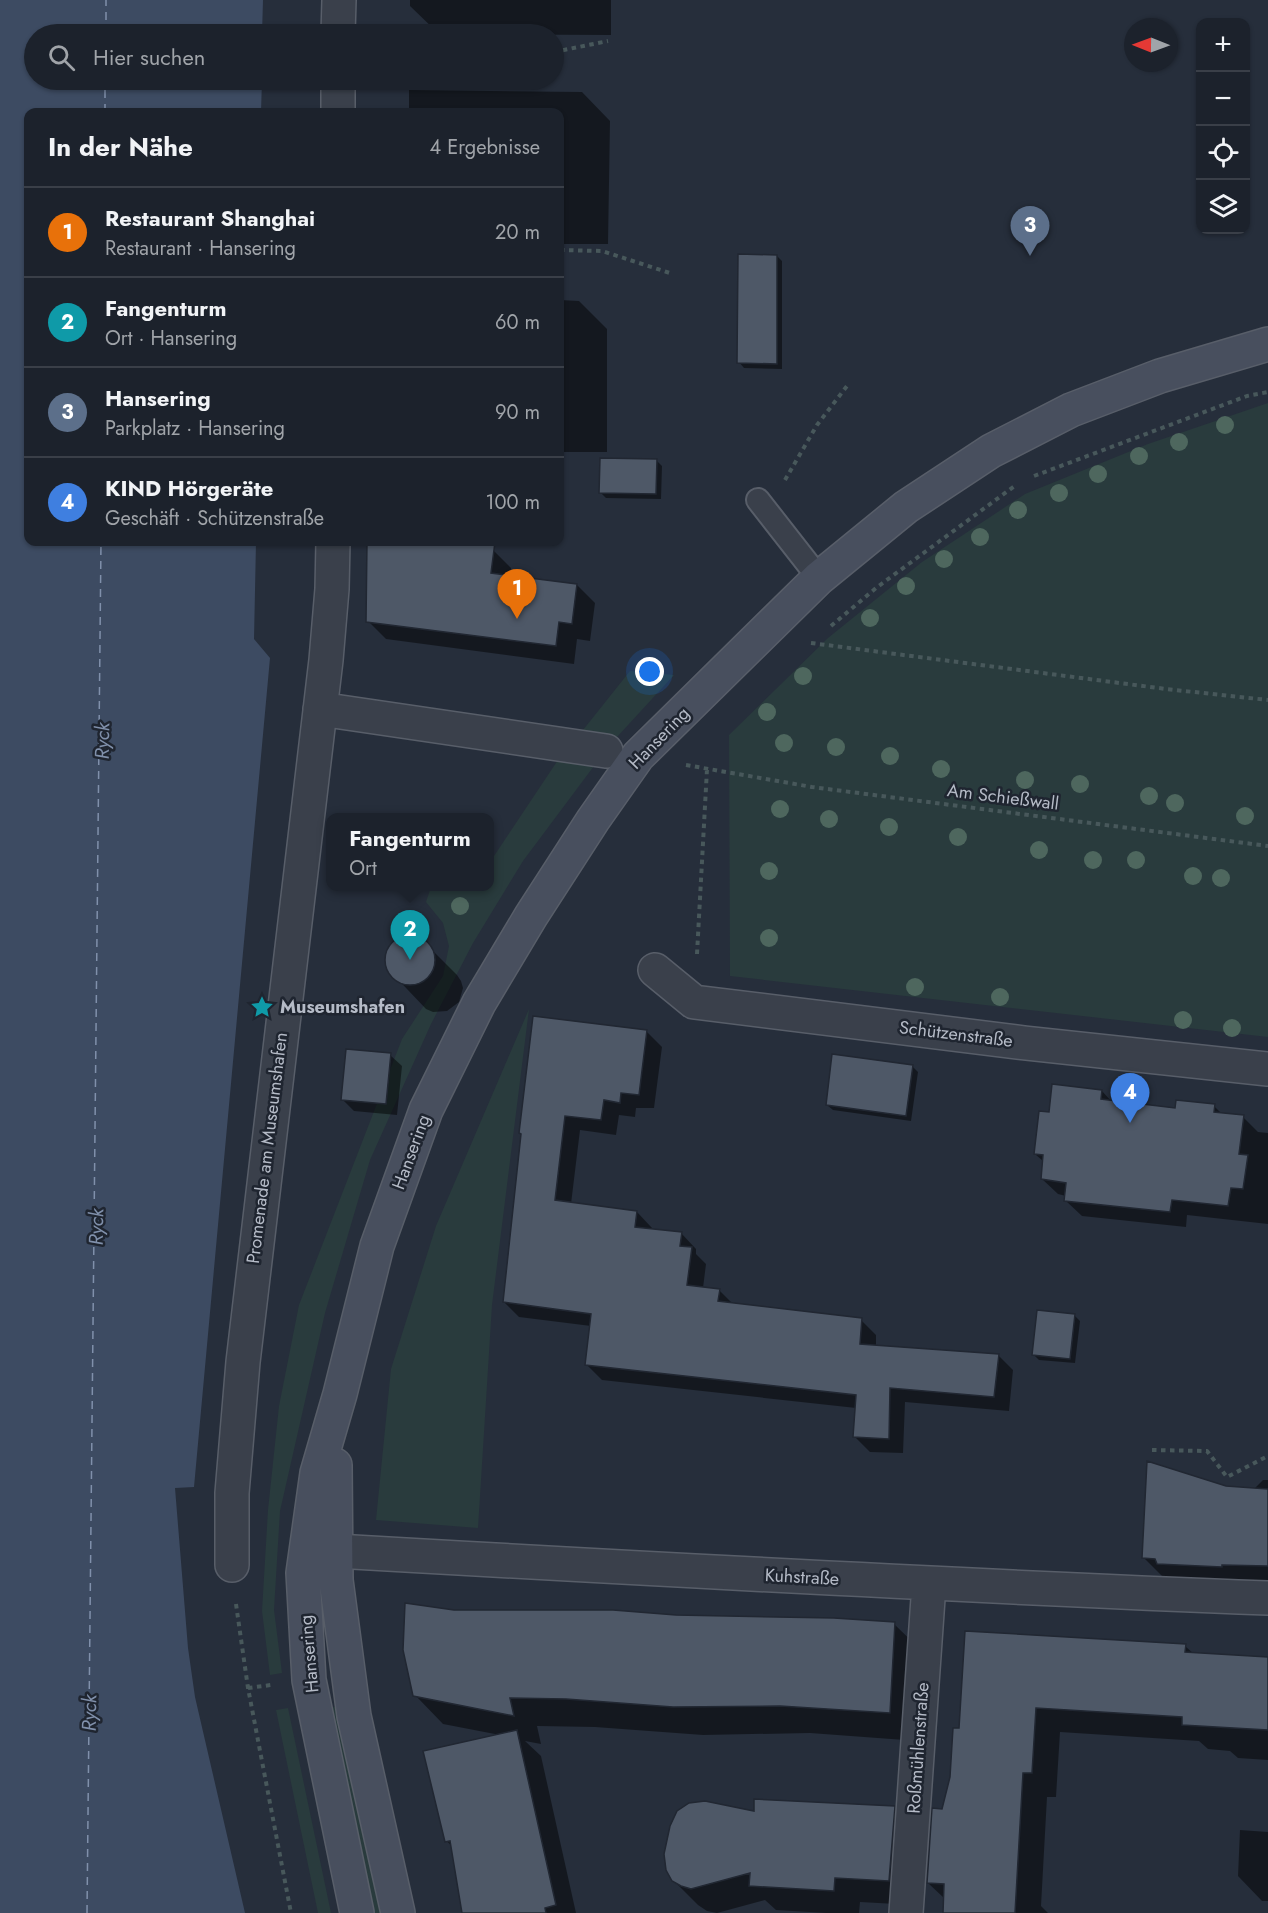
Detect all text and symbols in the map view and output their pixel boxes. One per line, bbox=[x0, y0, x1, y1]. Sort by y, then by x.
north arrow bbox=[1124, 18, 1178, 72]
map controls bbox=[1196, 18, 1250, 234]
button: + bbox=[1196, 18, 1250, 72]
search box bbox=[24, 24, 564, 90]
icon: search bbox=[45, 41, 78, 74]
text: Hier suchen bbox=[93, 41, 205, 73]
button: − bbox=[1196, 72, 1250, 126]
button: locate bbox=[1196, 126, 1250, 180]
text: In der Nähe bbox=[48, 128, 193, 166]
text: 4 Ergebnisse bbox=[430, 133, 540, 162]
button: layers bbox=[1196, 180, 1250, 234]
text: Restaurant Shanghai bbox=[105, 202, 315, 234]
pin: 3 bbox=[1010, 206, 1050, 256]
text: 1 bbox=[62, 218, 73, 247]
text: 20 m bbox=[495, 218, 540, 247]
text: Restaurant · Hansering bbox=[105, 234, 296, 263]
text: Fangenturm bbox=[105, 292, 226, 324]
text: 2 bbox=[61, 308, 74, 337]
text: 60 m bbox=[495, 308, 540, 337]
text: Ort · Hansering bbox=[105, 324, 237, 353]
text: Hansering bbox=[105, 382, 211, 414]
text: 3 bbox=[61, 398, 74, 427]
text: 90 m bbox=[495, 398, 540, 427]
text: Parkplatz · Hansering bbox=[105, 414, 285, 443]
text: KIND Hörgeräte bbox=[105, 472, 273, 504]
text: 4 bbox=[61, 488, 74, 517]
text: 100 m bbox=[485, 488, 540, 517]
text: Geschäft · Schützenstraße bbox=[105, 504, 324, 533]
pin: 1 bbox=[498, 570, 536, 619]
your location bbox=[635, 657, 664, 686]
street label: Hansering bbox=[623, 701, 695, 775]
water label: Ryck bbox=[88, 721, 117, 760]
street label: Am Schießwall bbox=[946, 777, 1060, 817]
popup bbox=[326, 813, 494, 891]
text: Fangenturm bbox=[349, 822, 471, 854]
text: Ort bbox=[349, 854, 377, 883]
pin: 2 bbox=[390, 910, 430, 960]
place icon: Museumshafen bbox=[249, 994, 275, 1020]
place label: Museumshafen bbox=[280, 994, 405, 1020]
street label: Schützenstraße bbox=[898, 1014, 1014, 1054]
street label: Promenade am Museumshafen bbox=[240, 1031, 294, 1265]
pin: 4 bbox=[1110, 1074, 1150, 1123]
street label: Hansering bbox=[385, 1111, 437, 1193]
water label: Ryck bbox=[82, 1207, 111, 1246]
street label: Kuhstraße bbox=[764, 1562, 840, 1592]
street label: Hansering bbox=[293, 1614, 325, 1694]
street label: Roßmühlenstraße bbox=[900, 1681, 936, 1815]
water label: Ryck bbox=[75, 1693, 104, 1732]

